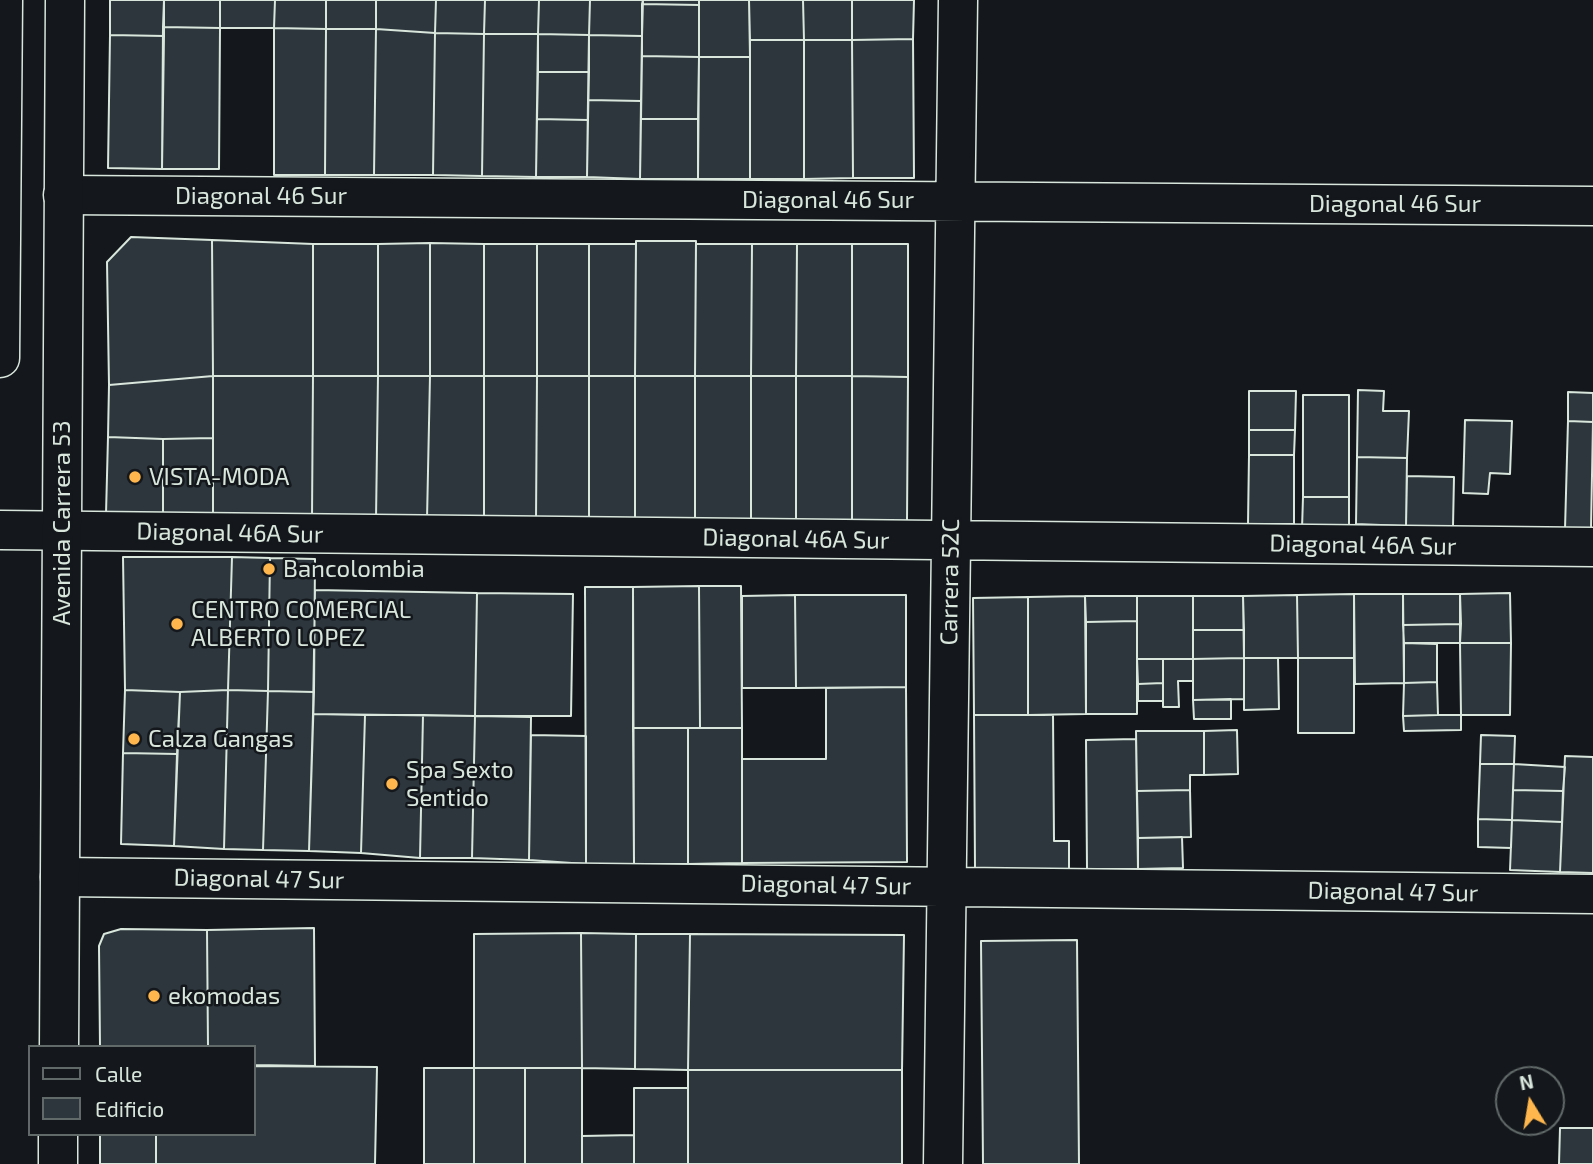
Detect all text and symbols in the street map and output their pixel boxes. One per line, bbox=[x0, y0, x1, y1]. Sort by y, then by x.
street label: Diagonal 46 Sur bbox=[175, 182, 347, 210]
street label: Diagonal 46 Sur bbox=[742, 186, 914, 214]
street label: Diagonal 46 Sur bbox=[1309, 190, 1481, 218]
street label: Avenida Carrera 53 bbox=[48, 420, 76, 626]
place label: VISTA-MODA bbox=[149, 463, 289, 491]
marker: VISTA-MODA bbox=[127, 469, 143, 485]
street label: Diagonal 46A Sur bbox=[136, 517, 324, 549]
street label: Carrera 52C bbox=[934, 518, 966, 646]
street label: Diagonal 46A Sur bbox=[702, 523, 890, 555]
street label: Diagonal 46A Sur bbox=[1269, 529, 1457, 561]
place label: Bancolombia bbox=[283, 555, 425, 583]
marker: Bancolombia bbox=[261, 561, 277, 577]
place label: CENTRO COMERCIAL ALBERTO LOPEZ bbox=[191, 596, 411, 652]
marker: CENTRO COMERCIAL ALBERTO LOPEZ bbox=[169, 616, 185, 632]
place label: Calza Gangas bbox=[148, 725, 294, 753]
marker: Calza Gangas bbox=[126, 731, 142, 747]
place label: Spa Sexto Sentido bbox=[406, 756, 514, 812]
marker: Spa Sexto Sentido bbox=[384, 776, 400, 792]
street label: Diagonal 47 Sur bbox=[173, 863, 345, 895]
street label: Diagonal 47 Sur bbox=[740, 869, 912, 901]
street label: Diagonal 47 Sur bbox=[1307, 876, 1479, 908]
place label: ekomodas bbox=[168, 982, 280, 1010]
marker: ekomodas bbox=[146, 988, 162, 1004]
legend bbox=[28, 1045, 256, 1136]
text: Calle bbox=[95, 1061, 142, 1086]
north arrow bbox=[1495, 1066, 1565, 1136]
text: N bbox=[1517, 1069, 1535, 1094]
text: Edificio bbox=[95, 1096, 164, 1121]

